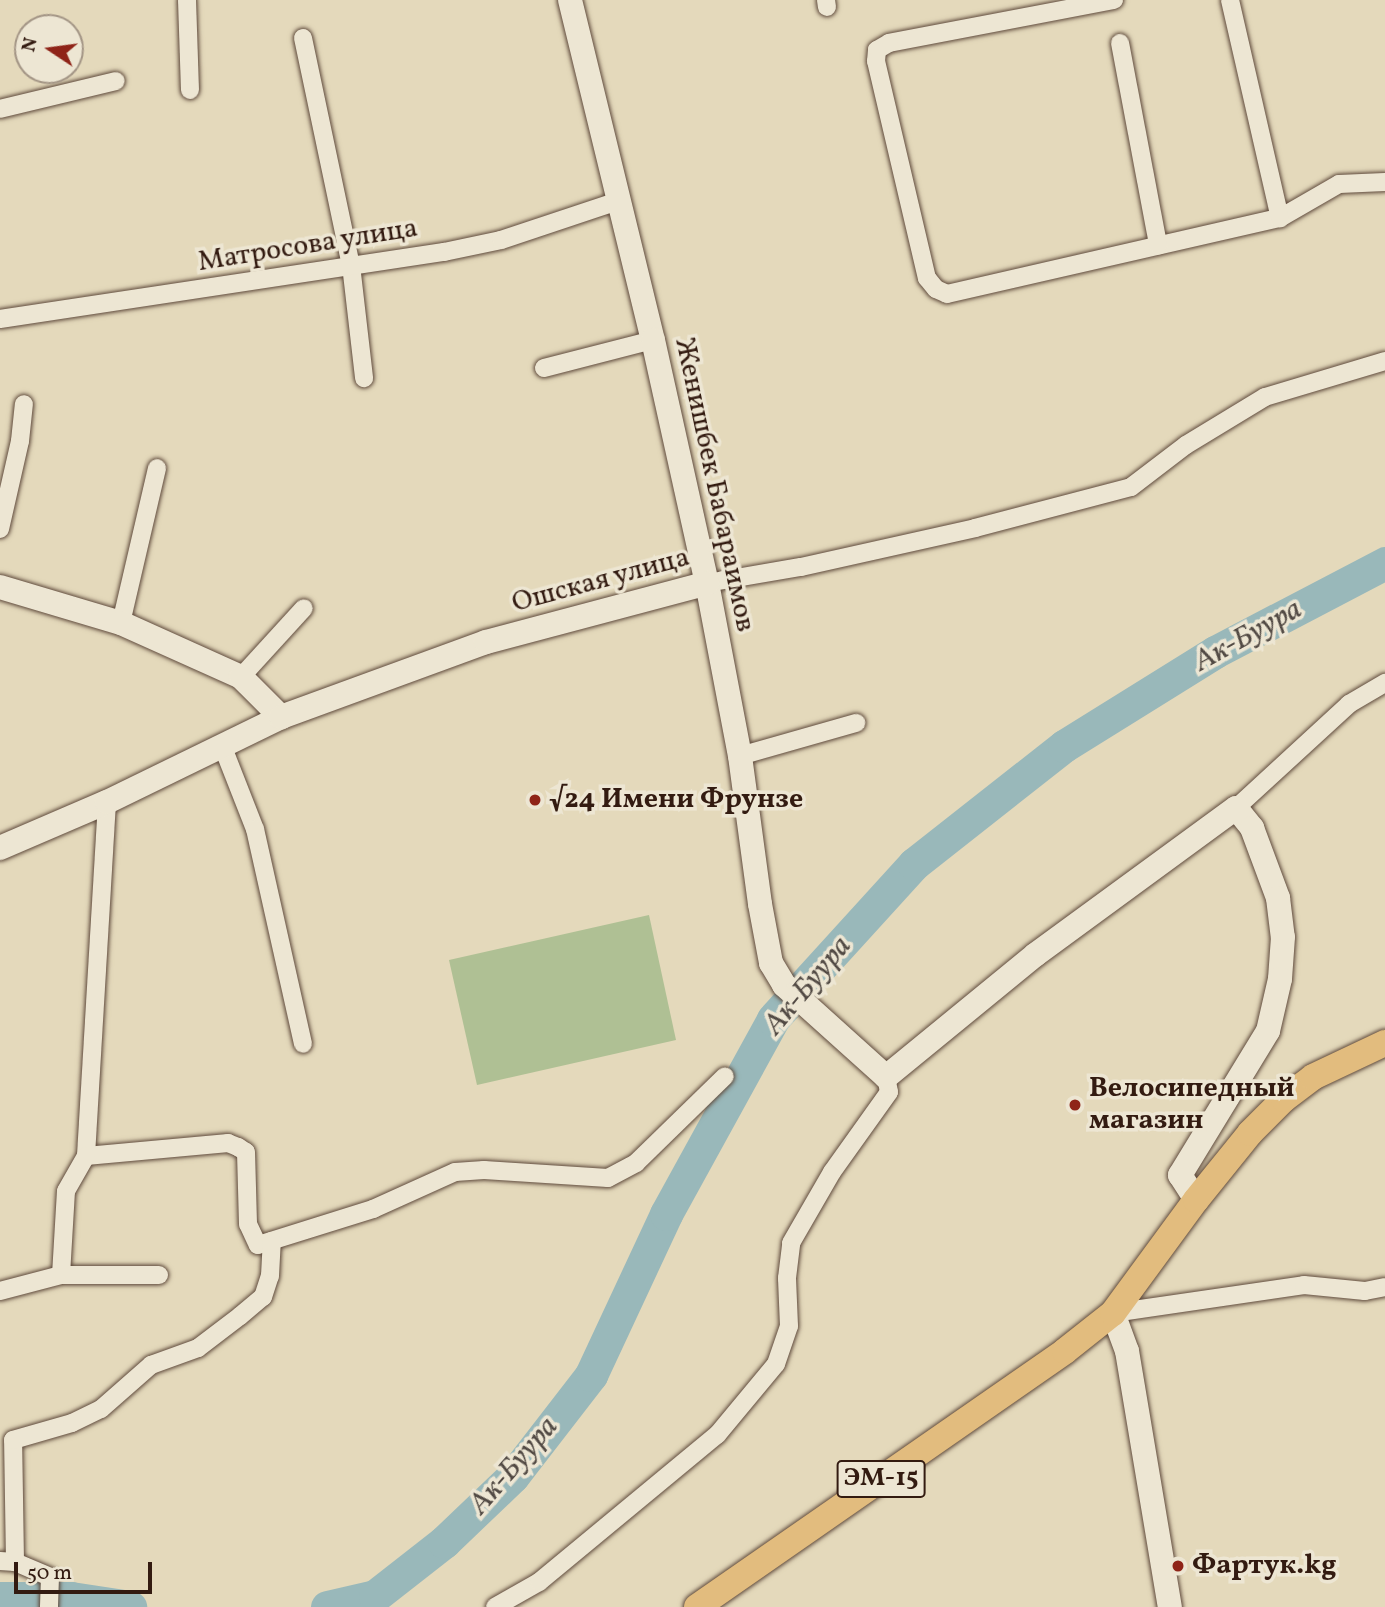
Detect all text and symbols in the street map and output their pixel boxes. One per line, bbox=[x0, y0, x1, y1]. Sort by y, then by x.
north arrow bbox=[14, 14, 84, 84]
text: N bbox=[16, 35, 45, 54]
street label: Матросова улица bbox=[195, 212, 421, 280]
street label: Женишбек Бабараимов bbox=[666, 335, 762, 635]
street label: Ошская улица bbox=[508, 541, 694, 621]
water label: Ак-Буура bbox=[1188, 592, 1308, 680]
place label: √24 Имени Фрунзе bbox=[549, 783, 803, 817]
marker: √24 Имени Фрунзе bbox=[527, 792, 543, 808]
water label: Ак-Буура bbox=[756, 929, 860, 1043]
place label: Велосипедный магазин bbox=[1089, 1072, 1295, 1138]
marker: Велосипедный магазин bbox=[1067, 1097, 1083, 1113]
water label: Ак-Буура bbox=[462, 1410, 566, 1522]
road number: ЭМ-15 bbox=[836, 1456, 926, 1502]
scale bar bbox=[18, 1548, 156, 1592]
place label: Фартук.kg bbox=[1192, 1549, 1337, 1583]
marker: Фартук.kg bbox=[1170, 1558, 1186, 1574]
text: 50 m bbox=[27, 1559, 72, 1588]

